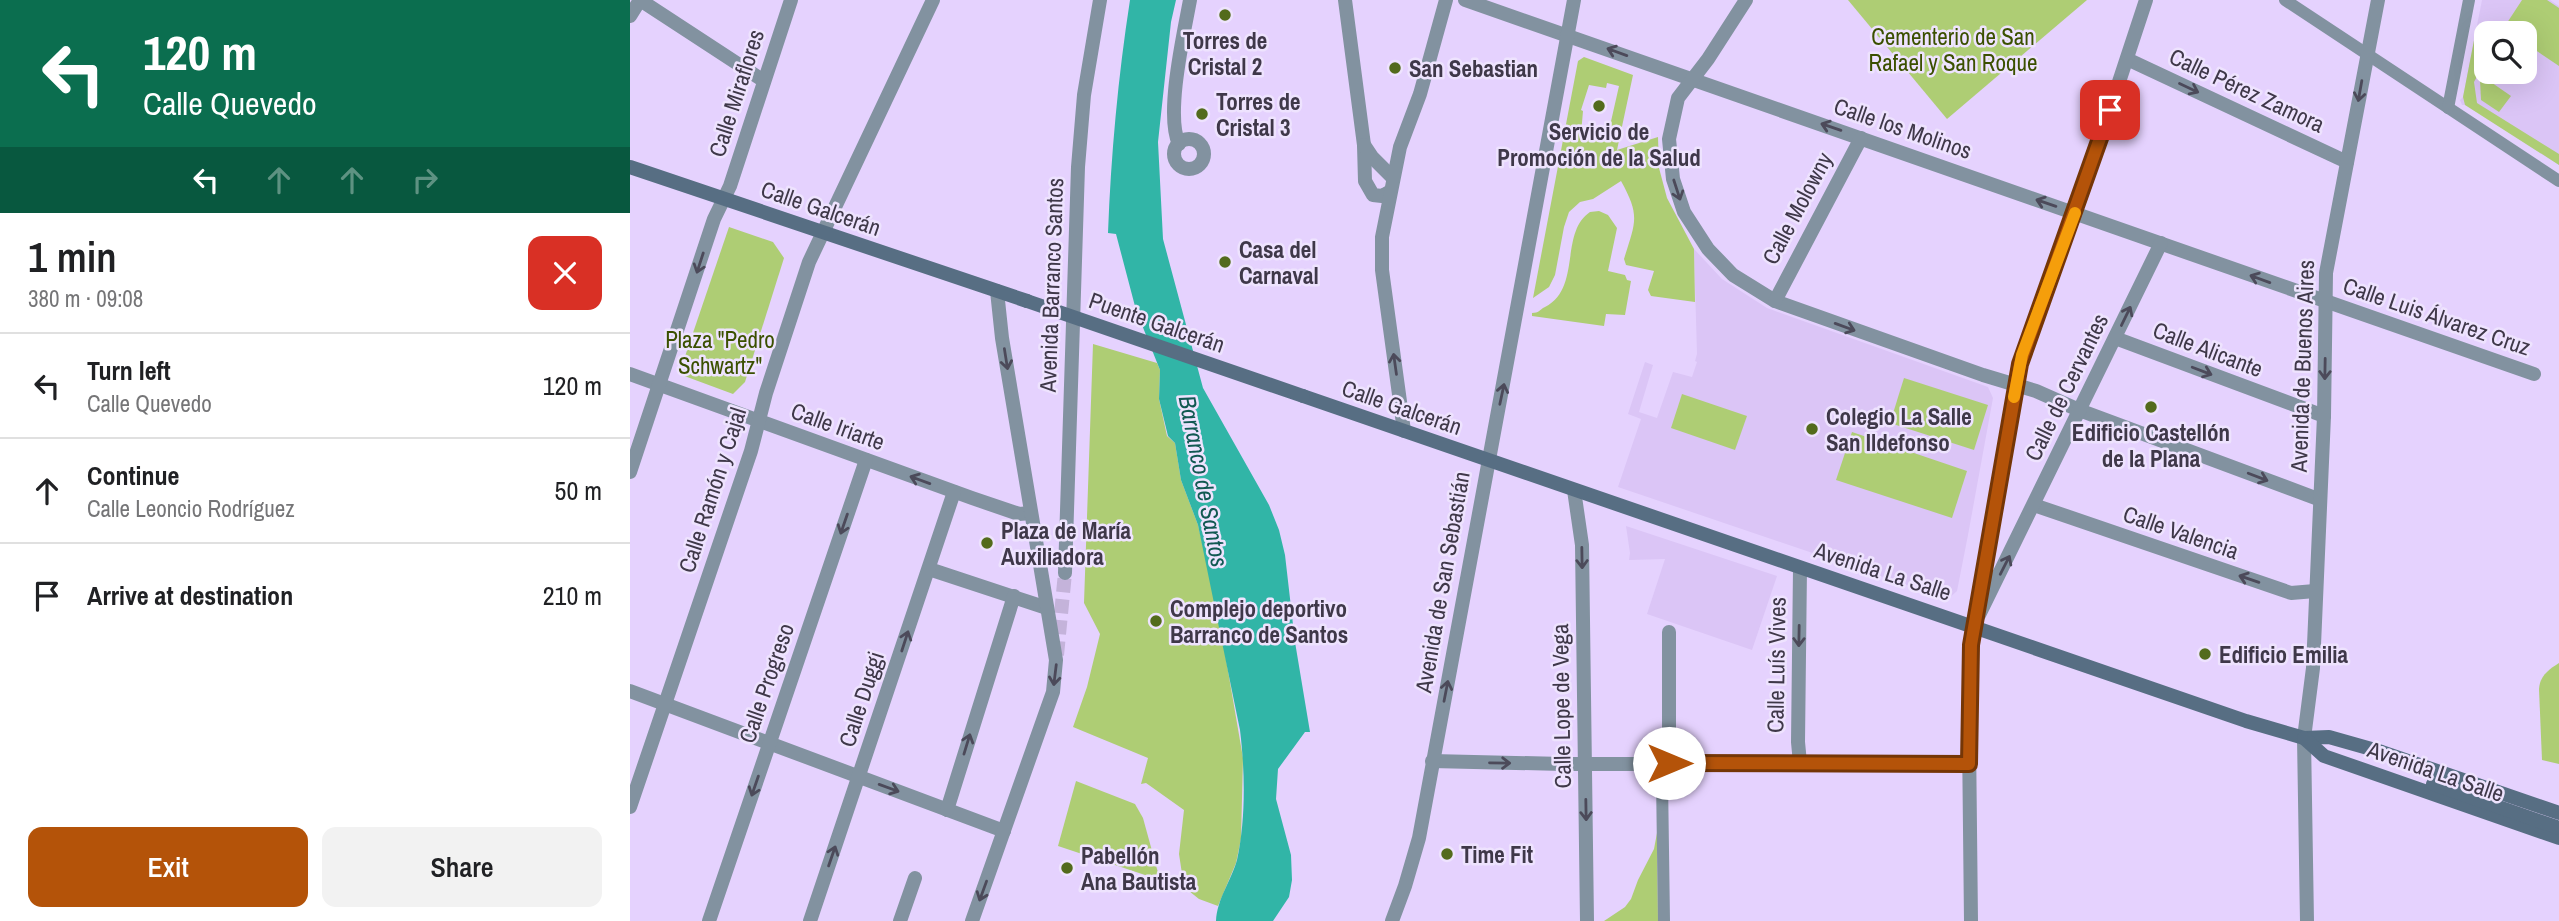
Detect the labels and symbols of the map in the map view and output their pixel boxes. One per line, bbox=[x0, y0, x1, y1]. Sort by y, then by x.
marker: Torres de Cristal 2 bbox=[1217, 7, 1233, 23]
park label: Cementerio de San Rafael y San Roque bbox=[1869, 21, 2037, 78]
street label: Calle Miraflores bbox=[701, 25, 771, 161]
place label: Torres de Cristal 2 bbox=[1183, 25, 1267, 82]
street label: Calle Pérez Zamora bbox=[2164, 41, 2330, 140]
one-way arrow bbox=[1606, 45, 1628, 57]
place label: San Sebastian bbox=[1409, 53, 1538, 84]
marker: San Sebastian bbox=[1387, 60, 1403, 76]
one-way arrow bbox=[2353, 79, 2366, 102]
pin bbox=[2080, 80, 2140, 140]
one-way arrow bbox=[2178, 82, 2199, 95]
place label: Torres de Cristal 3 bbox=[1216, 86, 1301, 143]
street label: Calle los Molinos bbox=[1830, 90, 1976, 166]
marker: Servicio de Promoción de la Salud bbox=[1591, 98, 1607, 114]
marker: Torres de Cristal 3 bbox=[1194, 106, 1210, 122]
place label: Servicio de Promoción de la Salud bbox=[1497, 116, 1701, 173]
one-way arrow bbox=[1821, 120, 1843, 132]
street label: Calle Molowny bbox=[1755, 146, 1840, 269]
street label: Calle Galcerán bbox=[757, 173, 885, 243]
street label: Avenida Barranco Santos bbox=[1032, 177, 1070, 394]
one-way arrow bbox=[1671, 179, 1684, 201]
one-way arrow bbox=[2035, 196, 2057, 209]
place label: Casa del Carnaval bbox=[1239, 234, 1319, 291]
one-way arrow bbox=[693, 251, 705, 273]
marker: Casa del Carnaval bbox=[1217, 254, 1233, 270]
street label: Avenida de Buenos Aires bbox=[2283, 259, 2321, 474]
street label: Calle Luis Álvarez Cruz bbox=[2339, 269, 2535, 363]
one-way arrow bbox=[2250, 272, 2272, 284]
street label: Puente Galcerán bbox=[1085, 284, 1229, 360]
one-way arrow bbox=[2120, 306, 2133, 327]
street label: Calle de Cervantes bbox=[2017, 308, 2115, 466]
street label: Calle Alicante bbox=[2149, 314, 2267, 384]
one-way arrow bbox=[1834, 322, 1856, 334]
park label: Plaza "Pedro Schwartz" bbox=[665, 324, 775, 381]
one-way arrow bbox=[1000, 347, 1013, 370]
one-way arrow bbox=[1388, 353, 1401, 376]
one-way arrow bbox=[2318, 358, 2332, 381]
one-way arrow bbox=[2190, 366, 2212, 379]
street label: Calle Galcerán bbox=[1338, 372, 1466, 442]
one-way arrow bbox=[1496, 383, 1510, 406]
water label: Barranco de Santos bbox=[1172, 393, 1236, 570]
street label: Calle Iriarte bbox=[787, 395, 889, 457]
marker: Edificio Castellón de la Plana bbox=[2143, 399, 2159, 415]
place label: Colegio La Salle San Ildefonso bbox=[1826, 401, 1972, 458]
street label: Calle Ramón y Cajal bbox=[671, 403, 753, 577]
place label: Edificio Castellón de la Plana bbox=[2072, 417, 2230, 474]
marker: Colegio La Salle San Ildefonso bbox=[1804, 421, 1820, 437]
street label: Avenida de San Sebastián bbox=[1407, 469, 1477, 696]
one-way arrow bbox=[2246, 471, 2268, 484]
one-way arrow bbox=[909, 472, 931, 485]
street label: Calle Valencia bbox=[2119, 498, 2243, 566]
one-way arrow bbox=[837, 513, 849, 535]
place label: Plaza de María Auxiliadora bbox=[1001, 515, 1132, 572]
street label: Avenida La Salle bbox=[1810, 534, 1955, 608]
marker: Plaza de María Auxiliadora bbox=[979, 535, 995, 551]
one-way arrow bbox=[1575, 546, 1589, 569]
one-way arrow bbox=[1998, 555, 2012, 575]
one-way arrow bbox=[2239, 572, 2261, 584]
place label: Complejo deportivo Barranco de Santos bbox=[1170, 593, 1348, 650]
street label: Calle Luís Vives bbox=[1759, 597, 1793, 733]
marker: Complejo deportivo Barranco de Santos bbox=[1148, 613, 1164, 629]
street label: Calle Progreso bbox=[731, 619, 801, 747]
street label: Calle Lope de Vega bbox=[1544, 623, 1578, 789]
one-way arrow bbox=[1792, 624, 1806, 647]
one-way arrow bbox=[900, 630, 912, 652]
place label: Edificio Emilia bbox=[2219, 639, 2348, 670]
marker: Edificio Emilia bbox=[2197, 646, 2213, 662]
street label: Calle Duggi bbox=[831, 647, 891, 751]
one-way arrow bbox=[1048, 664, 1061, 686]
one-way arrow bbox=[1439, 680, 1453, 703]
position arrow bbox=[1632, 726, 1706, 800]
street label: Avenida La Salle bbox=[2363, 733, 2508, 809]
one-way arrow bbox=[962, 734, 974, 756]
one-way arrow bbox=[1489, 756, 1512, 770]
one-way arrow bbox=[748, 775, 760, 797]
one-way arrow bbox=[878, 783, 900, 795]
one-way arrow bbox=[1579, 798, 1592, 821]
place label: Time Fit bbox=[1461, 839, 1533, 870]
place label: Pabellón Ana Bautista bbox=[1081, 840, 1197, 897]
one-way arrow bbox=[827, 846, 839, 868]
marker: Time Fit bbox=[1439, 846, 1455, 862]
marker: Pabellón Ana Bautista bbox=[1059, 860, 1075, 876]
one-way arrow bbox=[976, 880, 989, 902]

